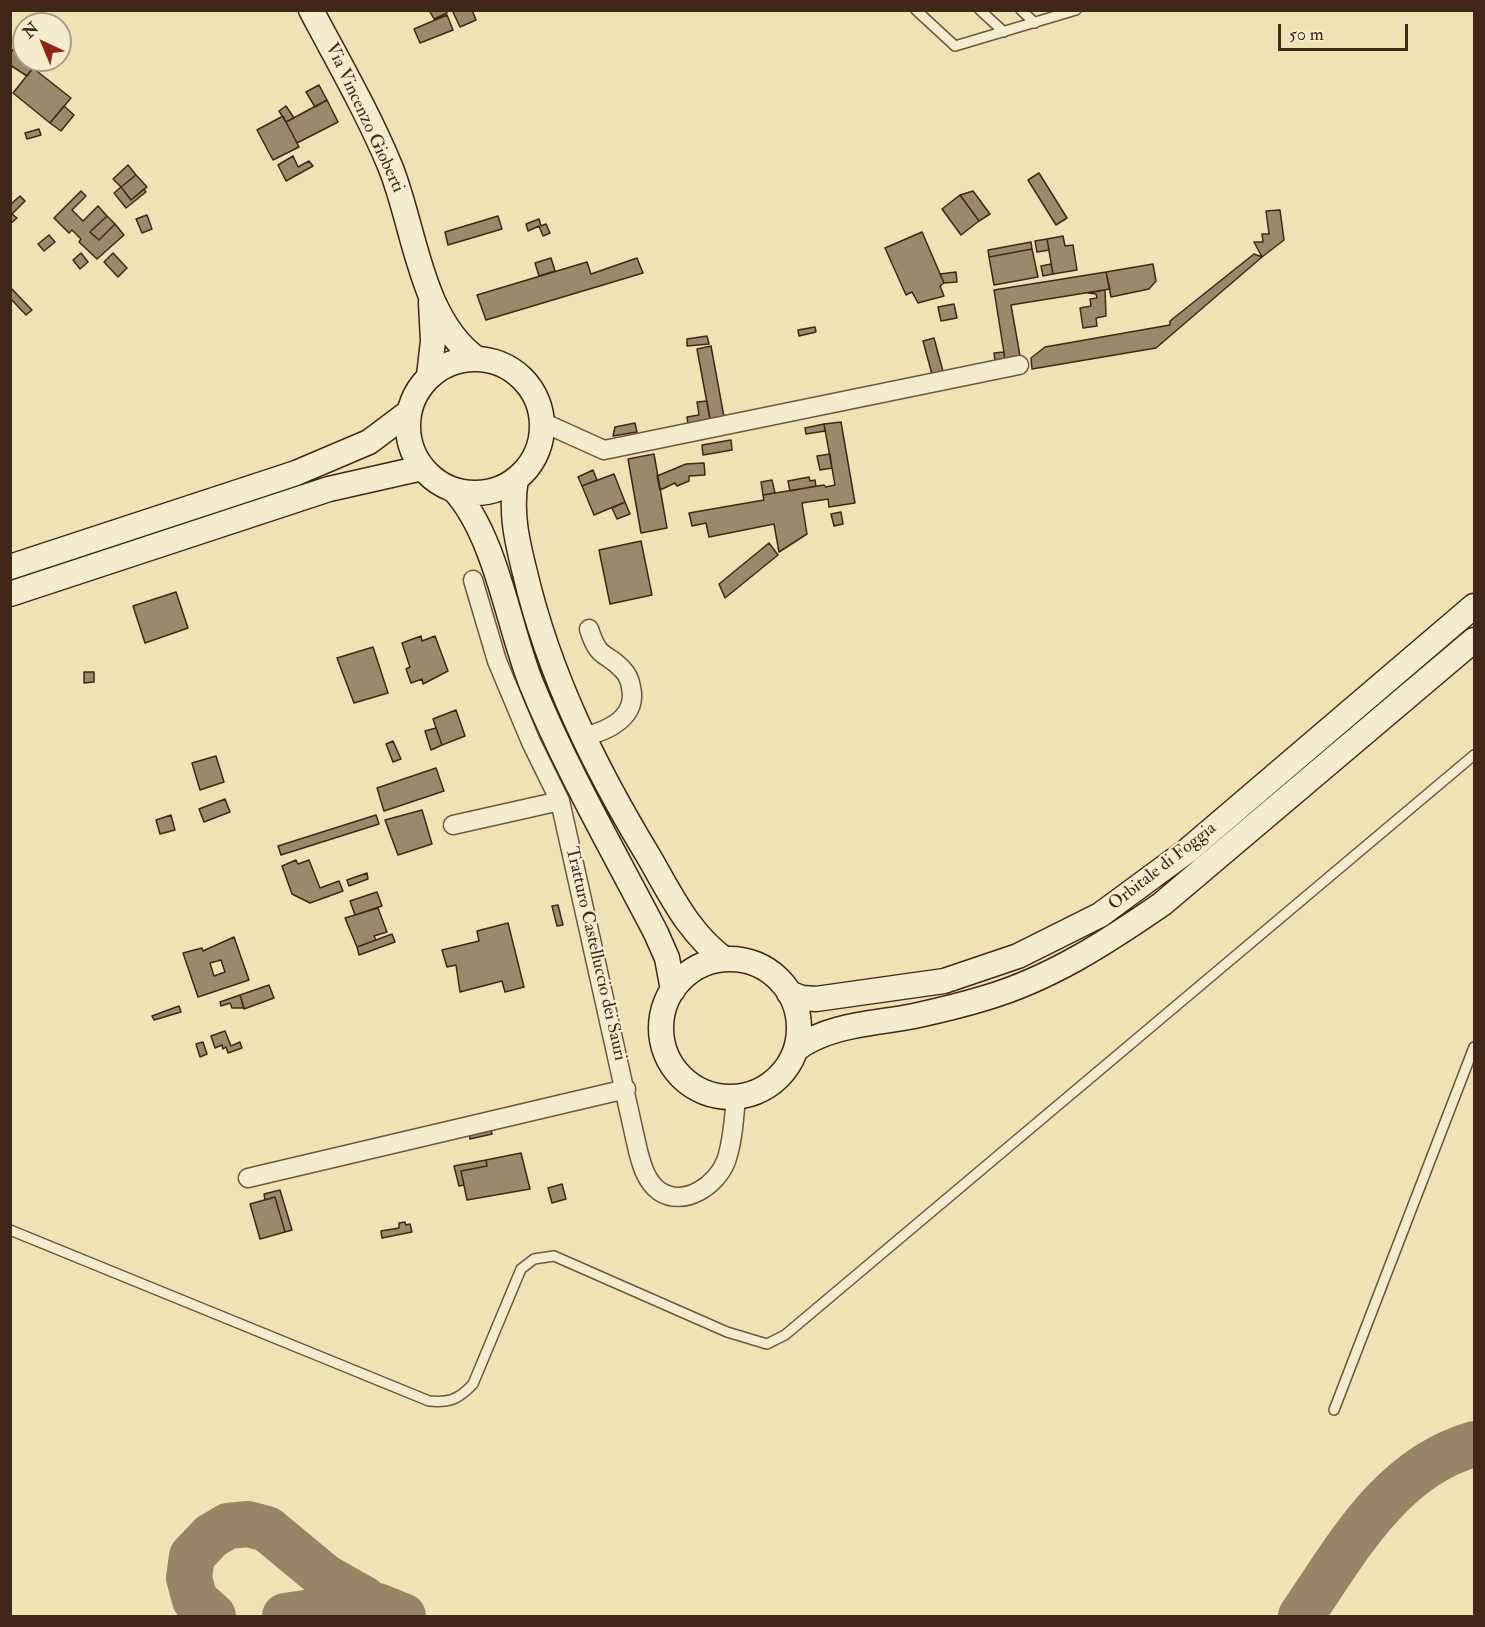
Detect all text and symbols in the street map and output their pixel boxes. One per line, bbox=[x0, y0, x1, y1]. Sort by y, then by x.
north arrow bbox=[12, 12, 72, 72]
scale bar bbox=[1281, 12, 1412, 50]
text: N bbox=[19, 18, 43, 43]
text: 50 m bbox=[1289, 23, 1324, 46]
street label: Via Vincenzo Gioberti bbox=[320, 40, 408, 196]
street label: Orbitale di Foggia bbox=[1105, 818, 1221, 916]
street label: Tratturo Castelluccio dei Sauri bbox=[560, 845, 630, 1063]

